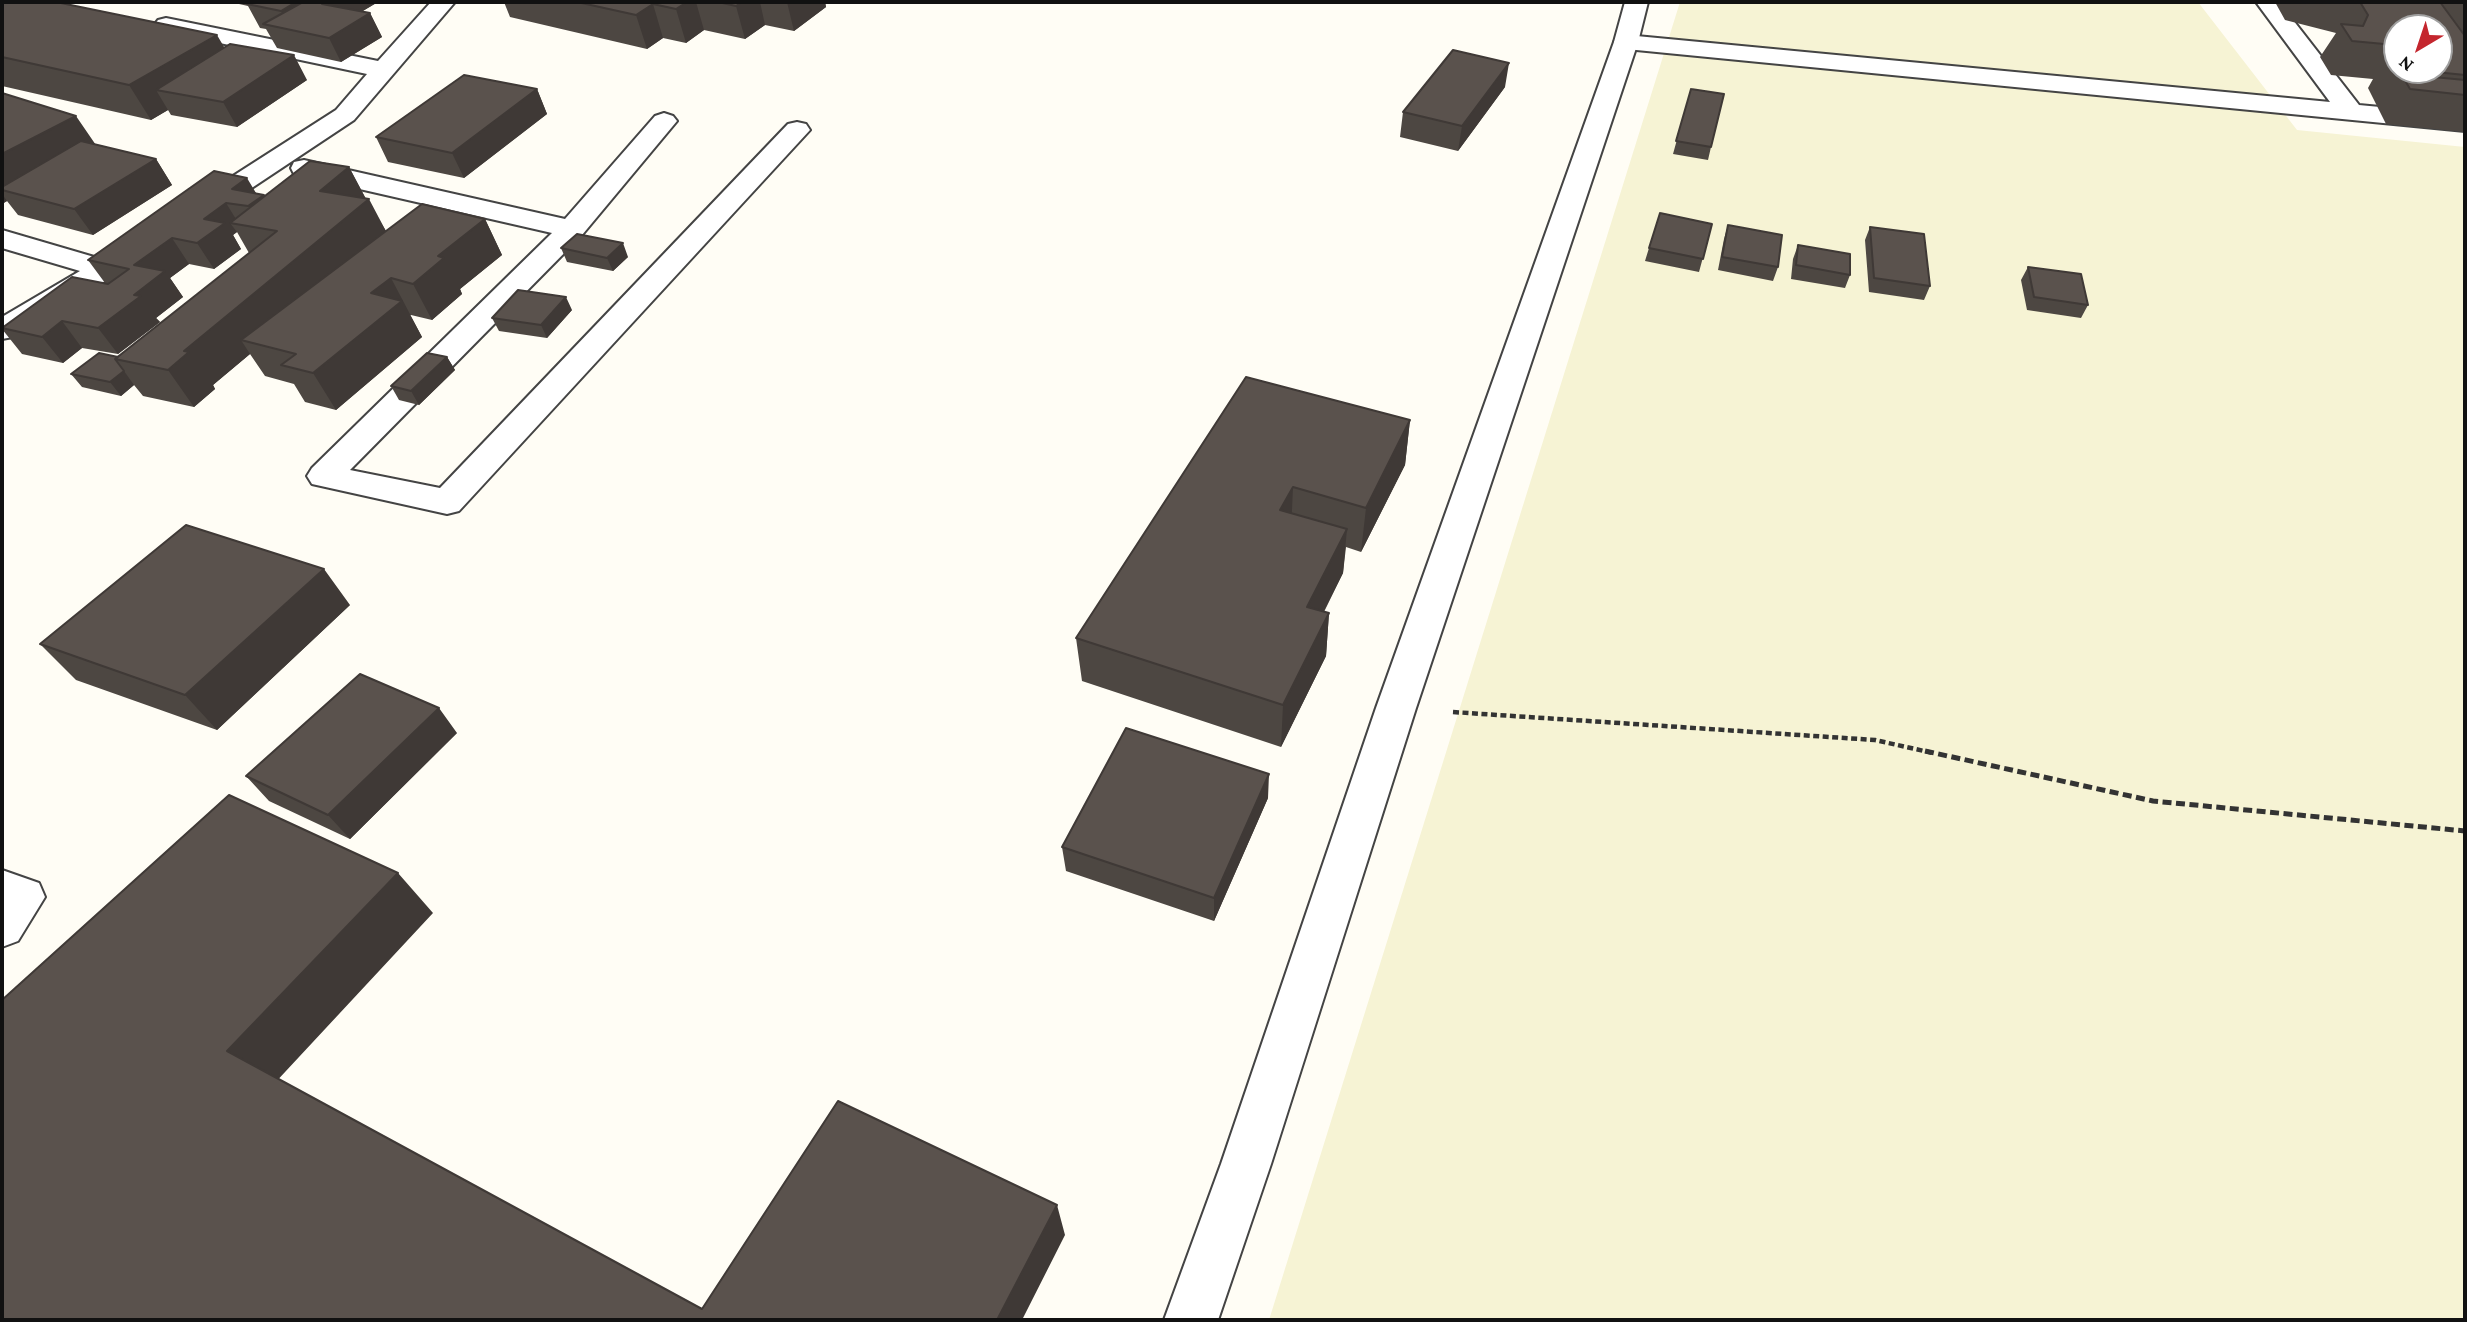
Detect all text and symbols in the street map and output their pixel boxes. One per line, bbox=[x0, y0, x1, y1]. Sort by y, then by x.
north arrow bbox=[2383, 14, 2453, 84]
text: N bbox=[2394, 52, 2417, 76]

